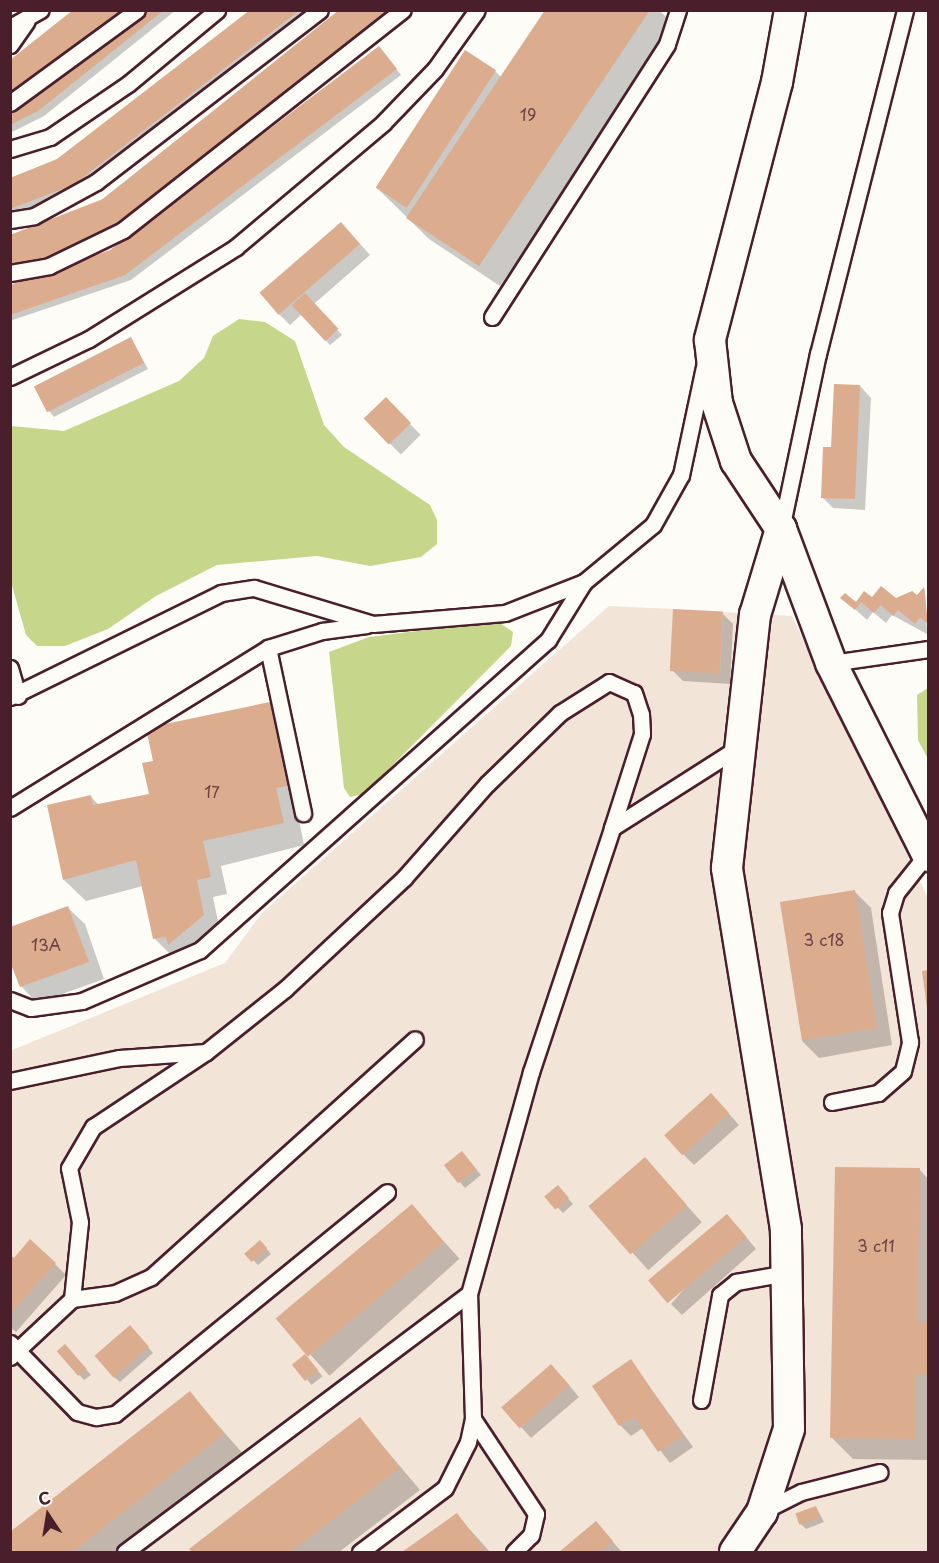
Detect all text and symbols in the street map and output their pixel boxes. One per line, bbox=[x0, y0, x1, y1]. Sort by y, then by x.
house number: 19 bbox=[520, 104, 536, 124]
house number: 17 bbox=[204, 781, 220, 801]
house number: 3 с18 bbox=[803, 929, 845, 949]
house number: 13А bbox=[31, 934, 61, 954]
house number: 3 с11 bbox=[857, 1235, 895, 1255]
text: С bbox=[36, 1484, 53, 1510]
north arrow bbox=[18, 1485, 78, 1545]

